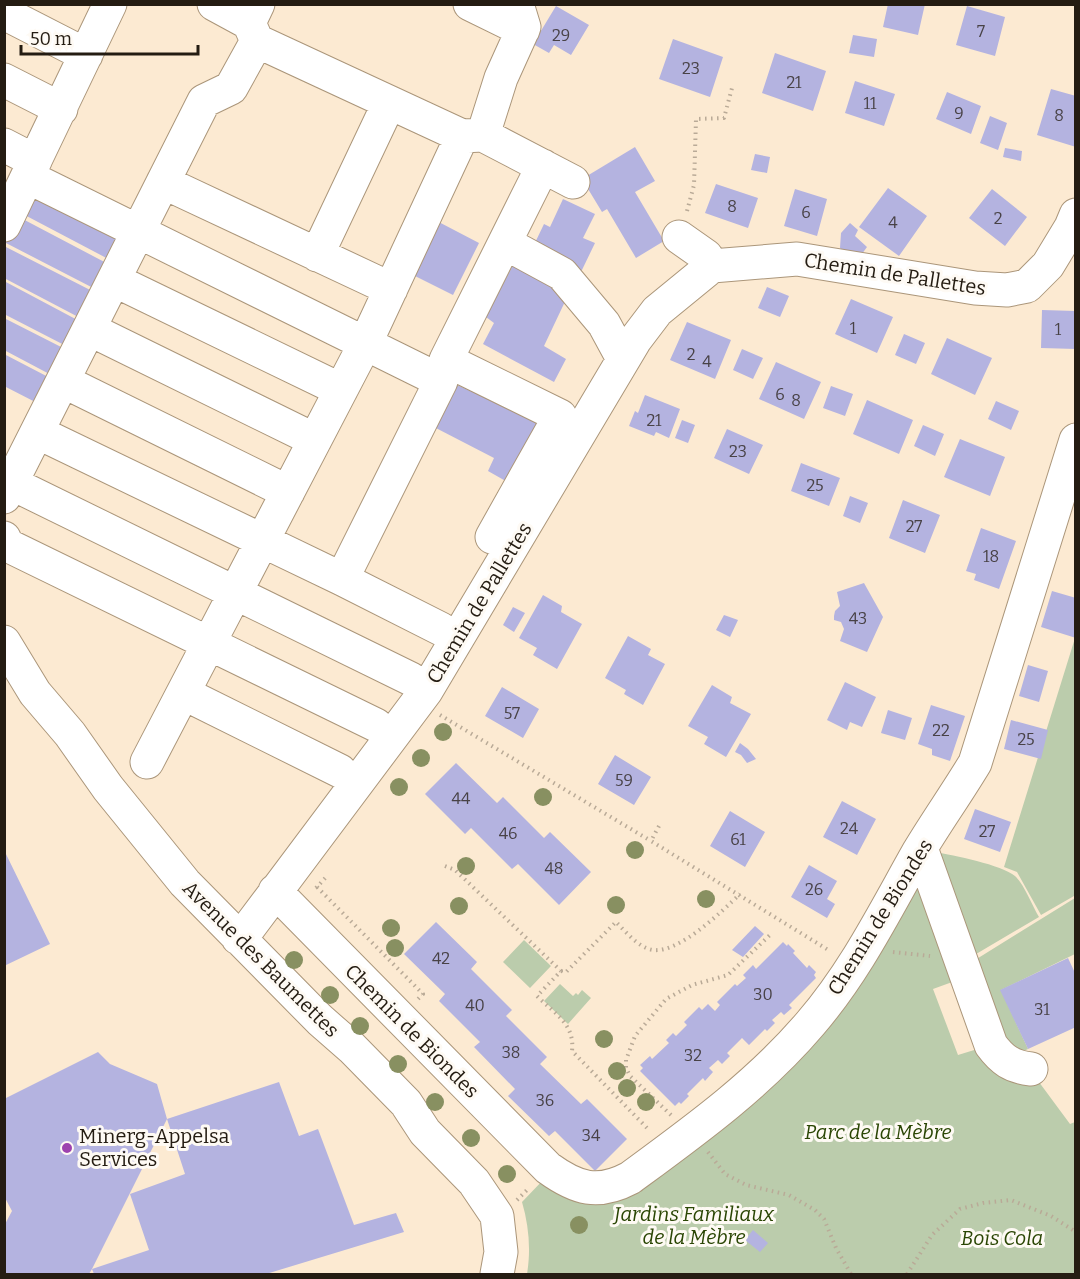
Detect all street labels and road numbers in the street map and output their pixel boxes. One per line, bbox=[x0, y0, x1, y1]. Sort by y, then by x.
street label: Chemin de Pallettes bbox=[802, 248, 988, 300]
street label: Chemin de Pallettes bbox=[421, 518, 537, 688]
street label: Chemin de Biondes bbox=[822, 835, 938, 999]
street label: Avenue des Baumettes bbox=[178, 876, 344, 1042]
street label: Chemin de Biondes bbox=[340, 959, 484, 1103]

